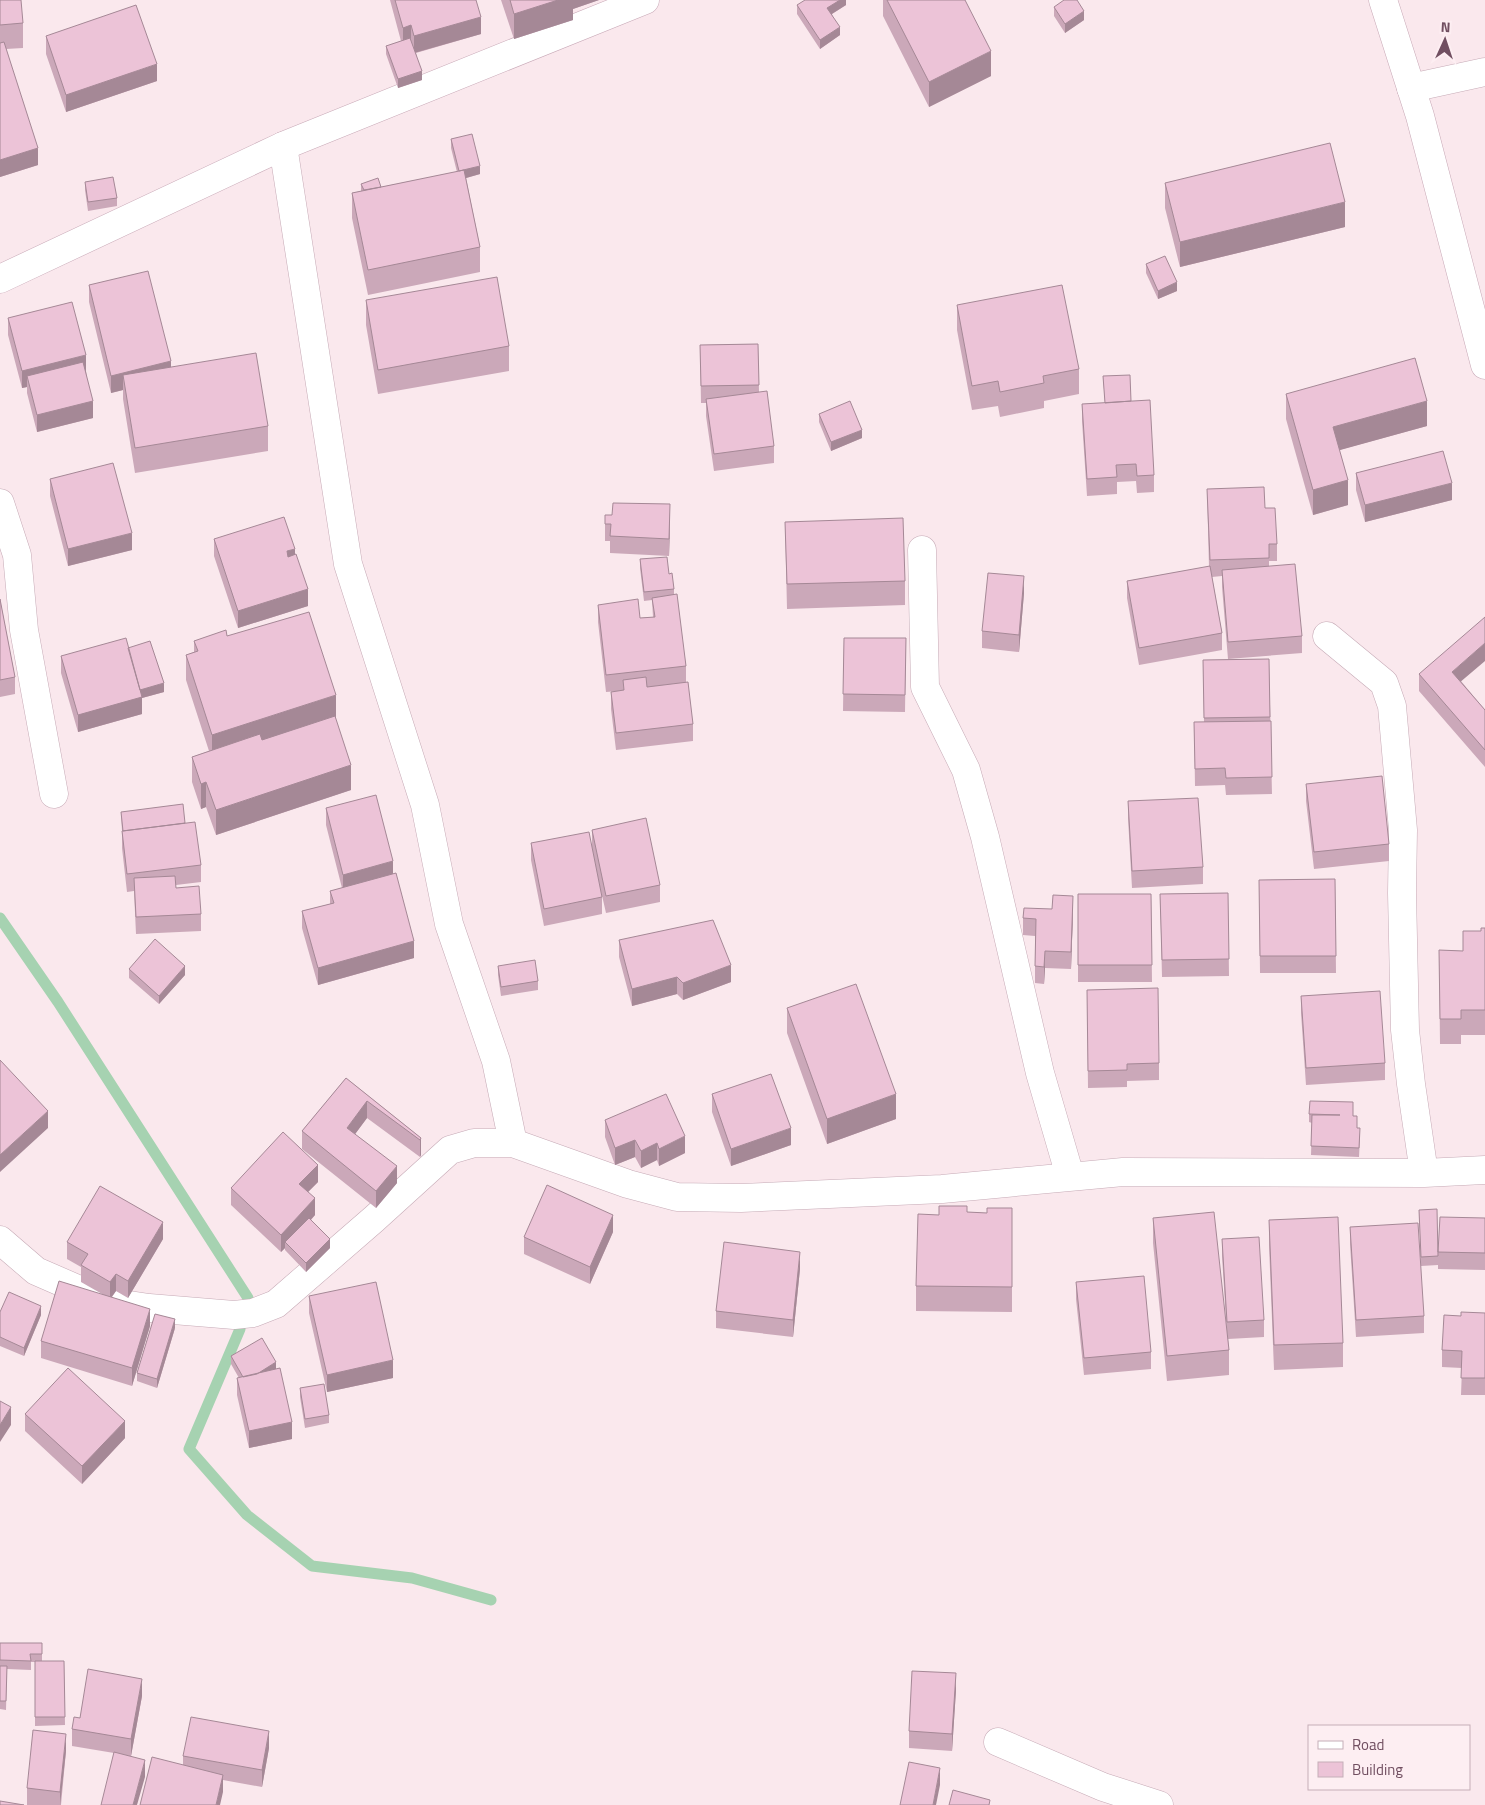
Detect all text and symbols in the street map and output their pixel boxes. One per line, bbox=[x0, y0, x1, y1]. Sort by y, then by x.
north arrow bbox=[1420, 15, 1470, 65]
text: N bbox=[1440, 16, 1451, 37]
legend bbox=[1308, 1725, 1470, 1790]
text: Road bbox=[1352, 1733, 1384, 1756]
text: Building bbox=[1352, 1758, 1403, 1781]

